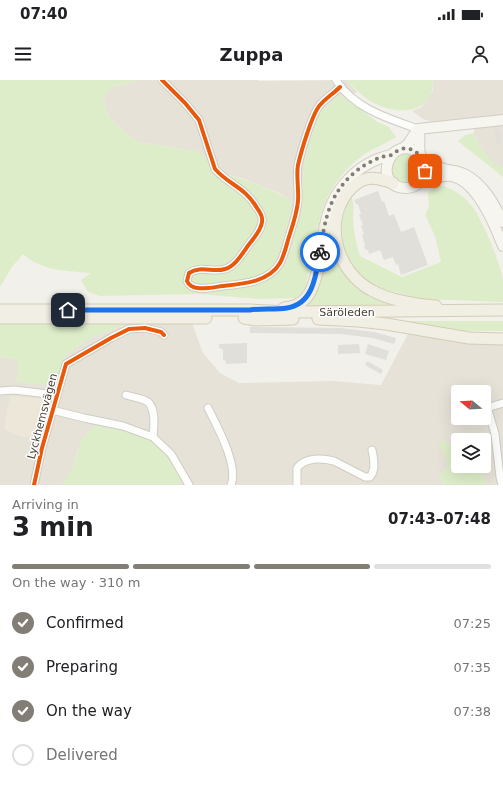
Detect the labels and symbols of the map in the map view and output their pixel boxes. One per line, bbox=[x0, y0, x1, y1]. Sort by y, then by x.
pin bbox=[408, 154, 442, 188]
courier bbox=[300, 232, 340, 272]
pin bbox=[51, 293, 85, 327]
street label: Säröleden bbox=[319, 306, 375, 319]
street label: Lyckhemsvägen bbox=[25, 372, 60, 460]
north arrow bbox=[451, 385, 491, 425]

